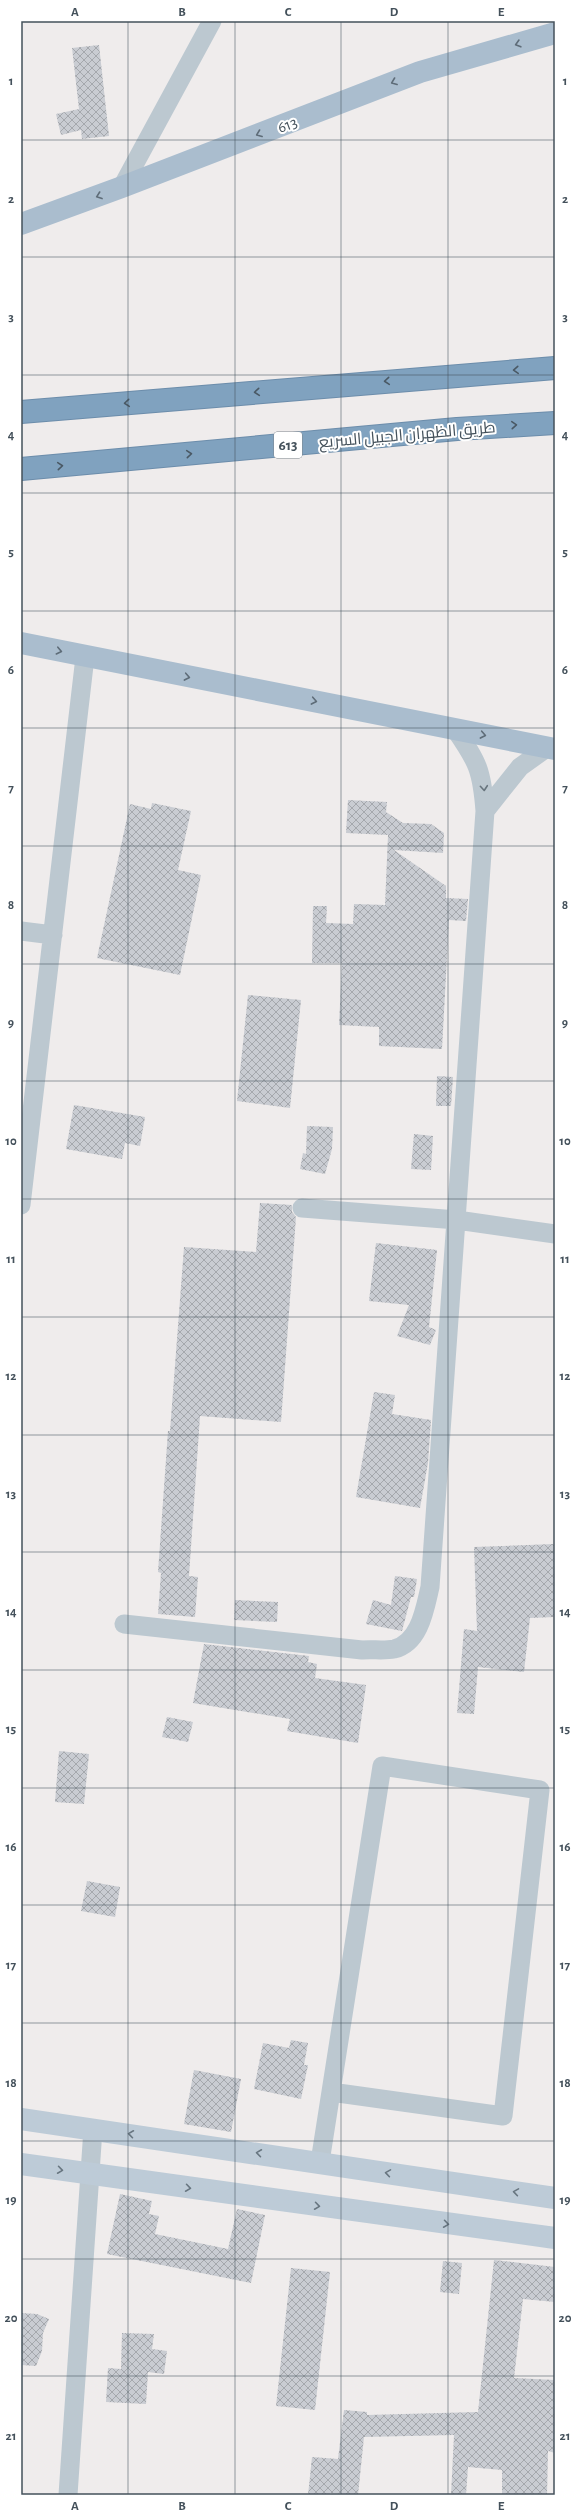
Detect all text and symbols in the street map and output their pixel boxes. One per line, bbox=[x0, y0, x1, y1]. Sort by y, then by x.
text: A bbox=[71, 6, 79, 19]
text: B bbox=[178, 6, 186, 19]
text: C bbox=[285, 6, 292, 19]
text: D bbox=[390, 6, 399, 19]
text: E bbox=[498, 6, 505, 19]
one-way arrow bbox=[514, 39, 521, 48]
text: 1 bbox=[9, 75, 13, 88]
text: 1 bbox=[563, 75, 567, 88]
one-way arrow bbox=[390, 78, 397, 86]
street label: 613 bbox=[275, 114, 299, 136]
one-way arrow bbox=[256, 130, 263, 138]
one-way arrow bbox=[95, 191, 102, 199]
text: 2 bbox=[8, 193, 14, 206]
text: 2 bbox=[562, 193, 568, 206]
text: 3 bbox=[8, 311, 14, 324]
text: 3 bbox=[562, 311, 568, 324]
one-way arrow bbox=[513, 366, 519, 375]
one-way arrow bbox=[383, 376, 390, 385]
one-way arrow bbox=[254, 387, 260, 396]
one-way arrow bbox=[124, 398, 130, 407]
street label: طريق الظهران الجبيل السريع bbox=[318, 419, 496, 454]
one-way arrow bbox=[511, 421, 517, 430]
text: 4 bbox=[8, 429, 15, 442]
text: 4 bbox=[562, 429, 569, 442]
road number: 613 bbox=[274, 432, 302, 458]
one-way arrow bbox=[186, 450, 192, 459]
one-way arrow bbox=[57, 462, 63, 471]
text: 5 bbox=[8, 546, 14, 559]
text: 5 bbox=[562, 546, 568, 559]
one-way arrow bbox=[56, 647, 62, 655]
text: 6 bbox=[8, 664, 14, 677]
text: 6 bbox=[562, 664, 568, 677]
one-way arrow bbox=[183, 672, 190, 680]
one-way arrow bbox=[311, 697, 317, 705]
one-way arrow bbox=[480, 730, 486, 738]
text: 7 bbox=[8, 782, 14, 795]
text: 7 bbox=[562, 782, 568, 795]
one-way arrow bbox=[479, 785, 488, 791]
text: 8 bbox=[8, 899, 14, 912]
text: 8 bbox=[562, 899, 568, 912]
text: 9 bbox=[8, 1017, 14, 1030]
text: 9 bbox=[562, 1017, 568, 1030]
text: 10 bbox=[5, 1135, 17, 1148]
text: 10 bbox=[559, 1135, 571, 1148]
text: 11 bbox=[6, 1253, 16, 1266]
text: 11 bbox=[560, 1253, 570, 1266]
text: 12 bbox=[6, 1370, 16, 1383]
text: 12 bbox=[560, 1370, 570, 1383]
text: 13 bbox=[6, 1488, 17, 1501]
text: 13 bbox=[560, 1488, 571, 1501]
text: 14 bbox=[5, 1606, 17, 1619]
text: 14 bbox=[559, 1606, 571, 1619]
text: 15 bbox=[6, 1723, 17, 1736]
text: 15 bbox=[560, 1723, 571, 1736]
text: 16 bbox=[6, 1841, 16, 1854]
text: 16 bbox=[560, 1841, 570, 1854]
text: 17 bbox=[6, 1959, 17, 1972]
text: 17 bbox=[560, 1959, 571, 1972]
text: 18 bbox=[5, 2077, 17, 2090]
text: 18 bbox=[559, 2077, 571, 2090]
one-way arrow bbox=[128, 2130, 134, 2139]
one-way arrow bbox=[256, 2149, 262, 2158]
one-way arrow bbox=[57, 2165, 63, 2174]
one-way arrow bbox=[385, 2169, 391, 2178]
one-way arrow bbox=[185, 2183, 191, 2192]
one-way arrow bbox=[513, 2188, 520, 2197]
text: 19 bbox=[6, 2194, 16, 2207]
text: 19 bbox=[560, 2194, 570, 2207]
one-way arrow bbox=[314, 2201, 320, 2210]
one-way arrow bbox=[443, 2219, 449, 2228]
text: 20 bbox=[5, 2312, 18, 2325]
text: 20 bbox=[559, 2312, 572, 2325]
text: 21 bbox=[6, 2430, 16, 2443]
text: 21 bbox=[560, 2430, 570, 2443]
text: A bbox=[71, 2500, 79, 2513]
text: B bbox=[178, 2500, 186, 2513]
text: C bbox=[285, 2500, 292, 2513]
text: D bbox=[390, 2500, 399, 2513]
text: E bbox=[498, 2500, 505, 2513]

